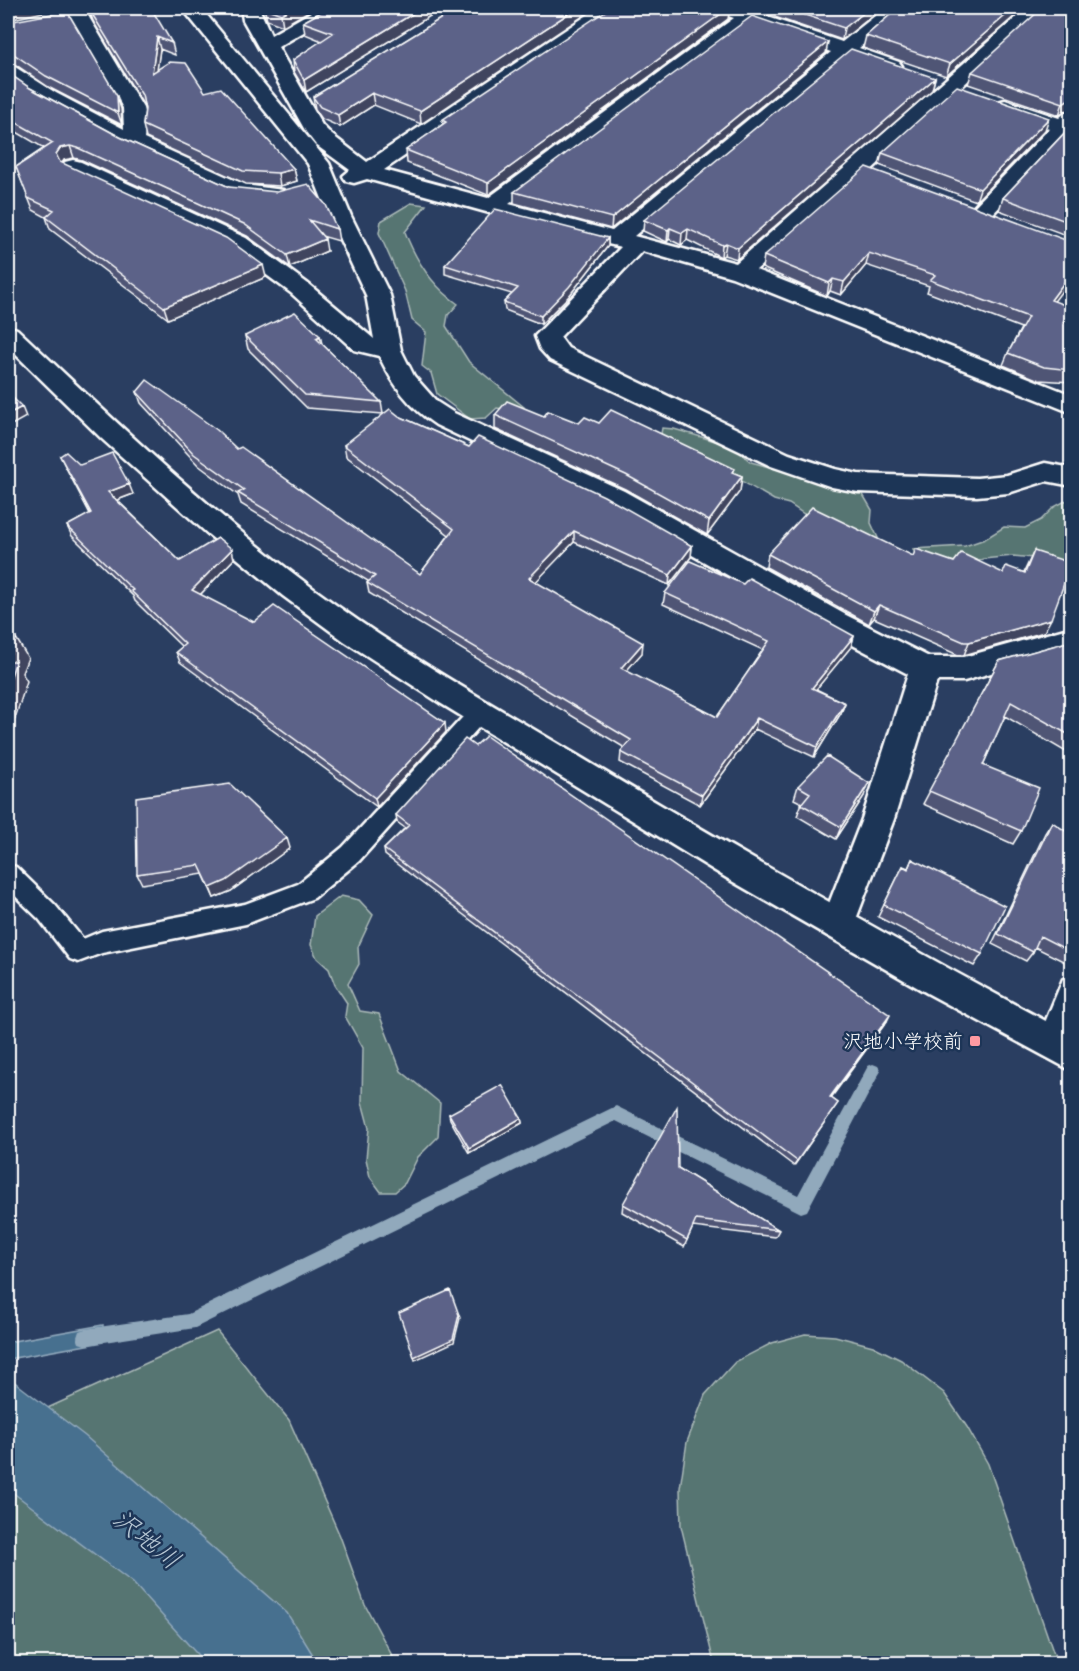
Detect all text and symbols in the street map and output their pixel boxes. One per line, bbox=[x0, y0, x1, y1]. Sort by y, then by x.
place label: 沢地小学校前 bbox=[843, 1029, 963, 1053]
marker: 沢地小学校前 bbox=[968, 1034, 982, 1048]
water label: 沢地川 bbox=[107, 1502, 187, 1576]

